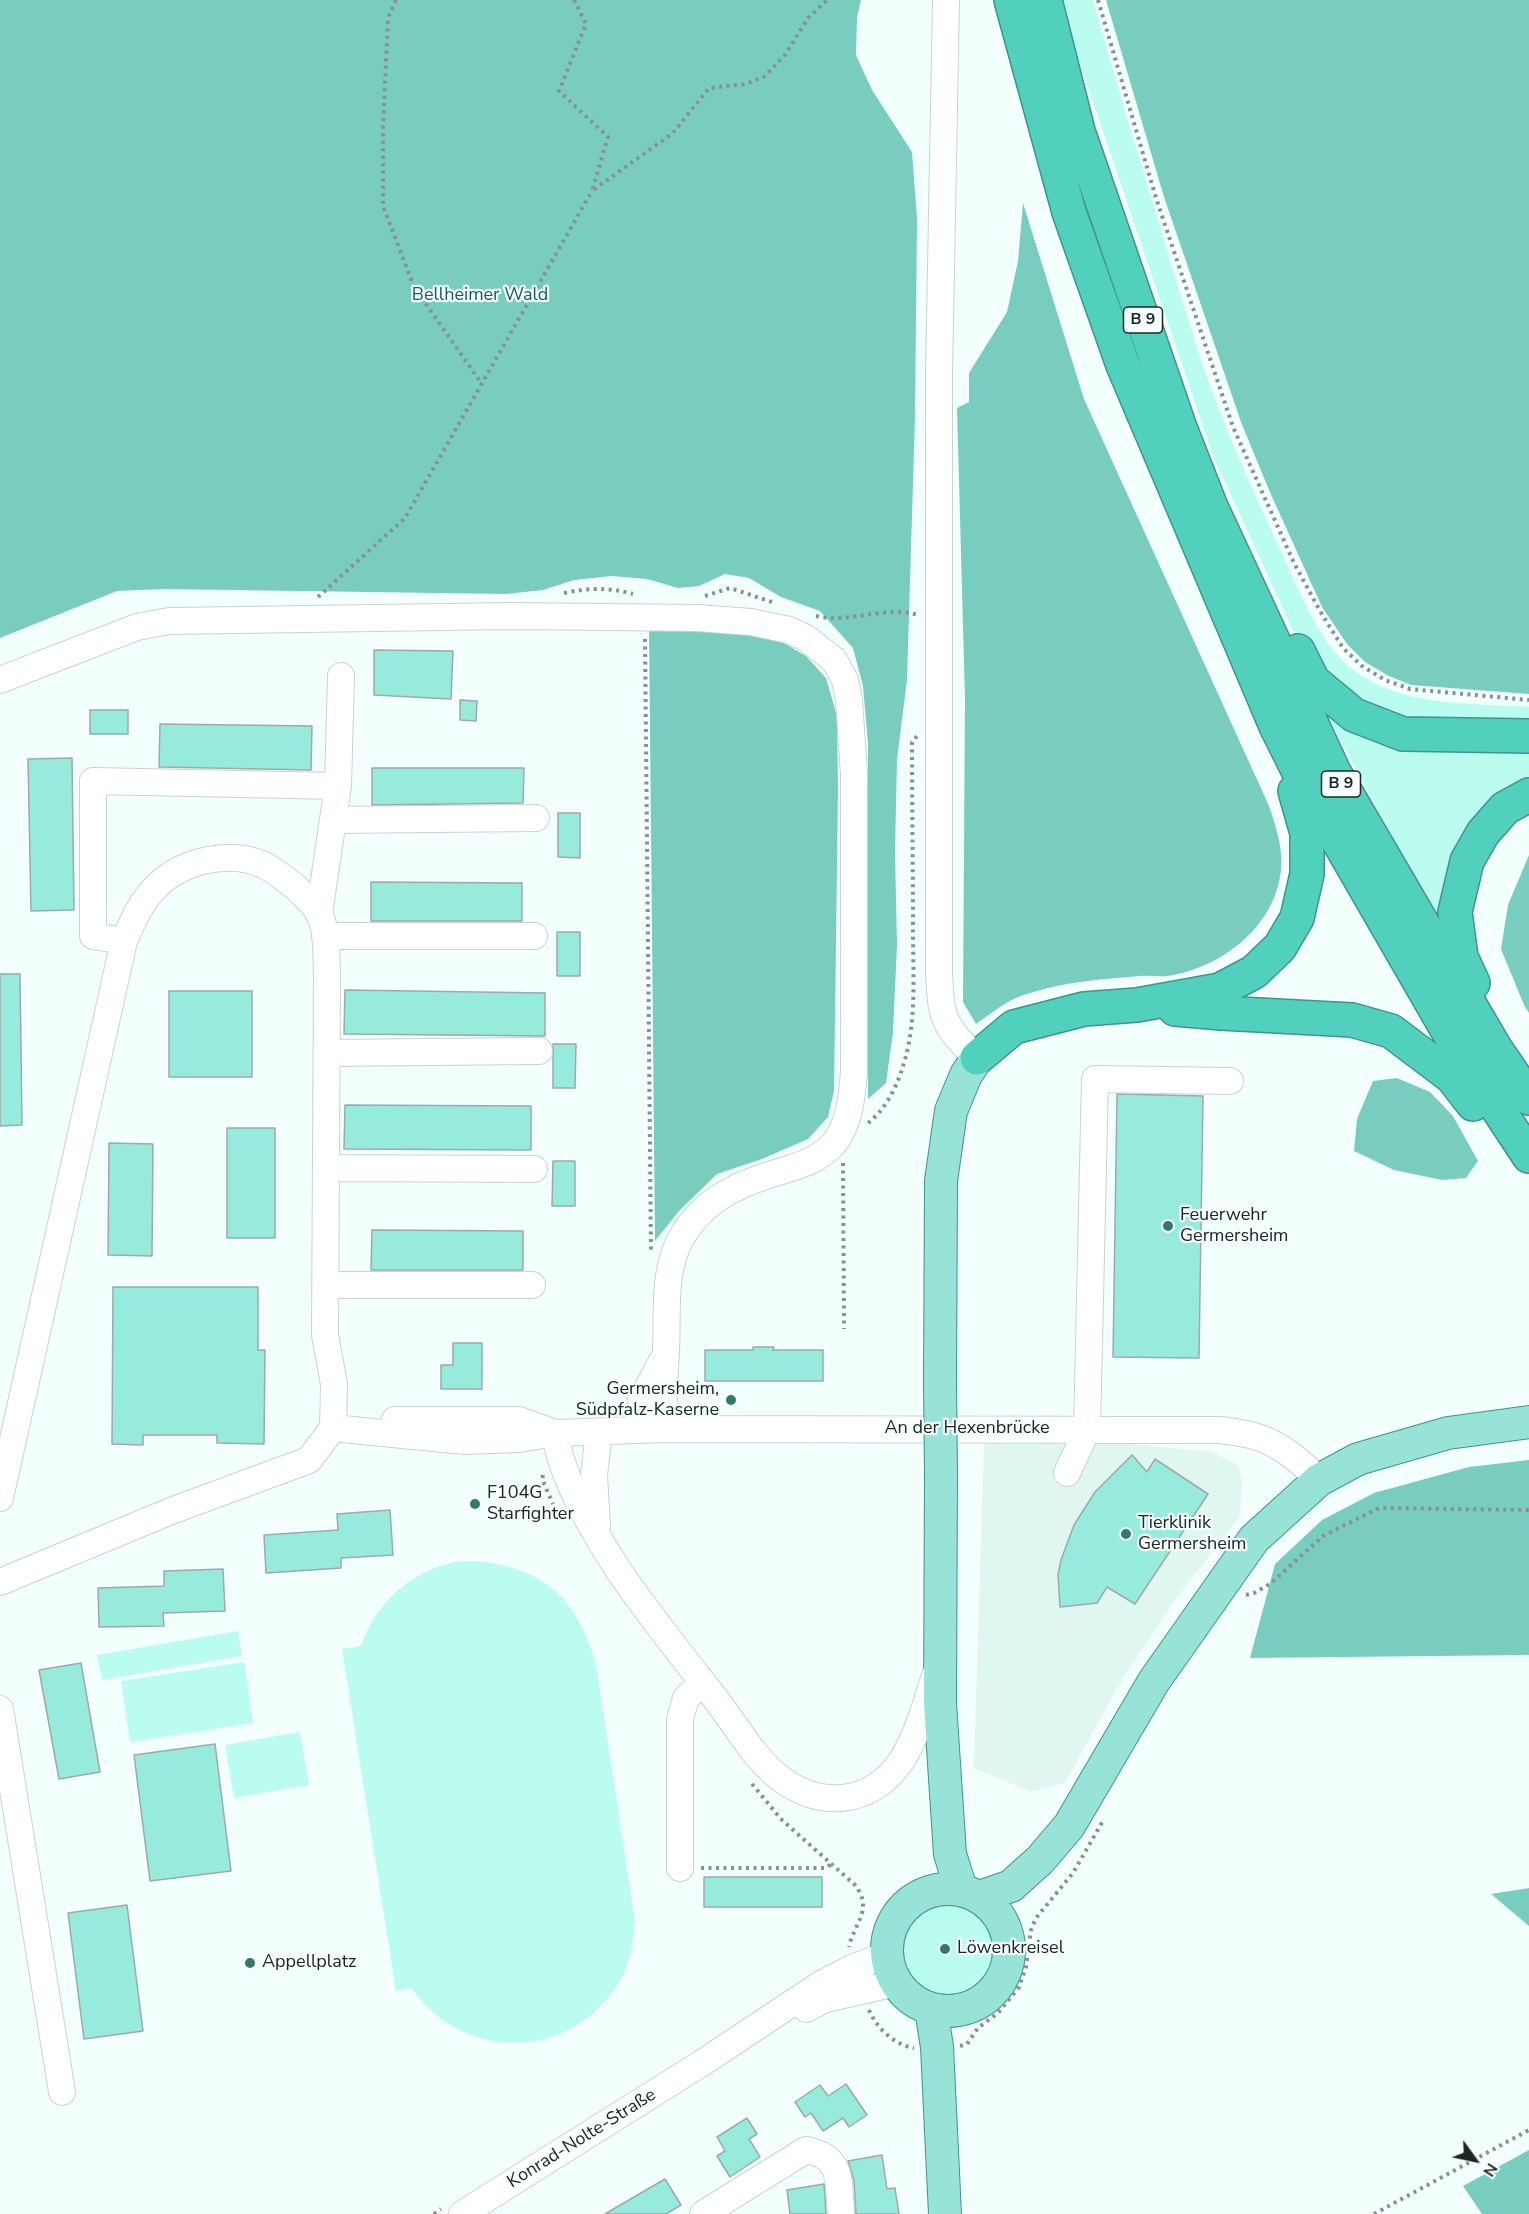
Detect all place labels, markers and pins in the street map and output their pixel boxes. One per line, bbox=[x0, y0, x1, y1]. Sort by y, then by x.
place label: Feuerwehr Germersheim bbox=[1180, 1205, 1288, 1248]
marker: Feuerwehr Germersheim bbox=[1161, 1219, 1175, 1233]
place label: Germersheim, Südpfalz-Kaserne bbox=[576, 1379, 719, 1422]
marker: Germersheim, Südpfalz-Kaserne bbox=[724, 1393, 738, 1407]
place label: F104G Starfighter bbox=[487, 1483, 574, 1526]
marker: F104G Starfighter bbox=[468, 1497, 482, 1511]
place label: Tierklinik Germersheim bbox=[1138, 1513, 1246, 1556]
marker: Tierklinik Germersheim bbox=[1119, 1527, 1133, 1541]
place label: Löwenkreisel bbox=[957, 1938, 1064, 1960]
marker: Löwenkreisel bbox=[938, 1942, 952, 1956]
place label: Appellplatz bbox=[262, 1952, 356, 1974]
marker: Appellplatz bbox=[243, 1956, 257, 1970]

